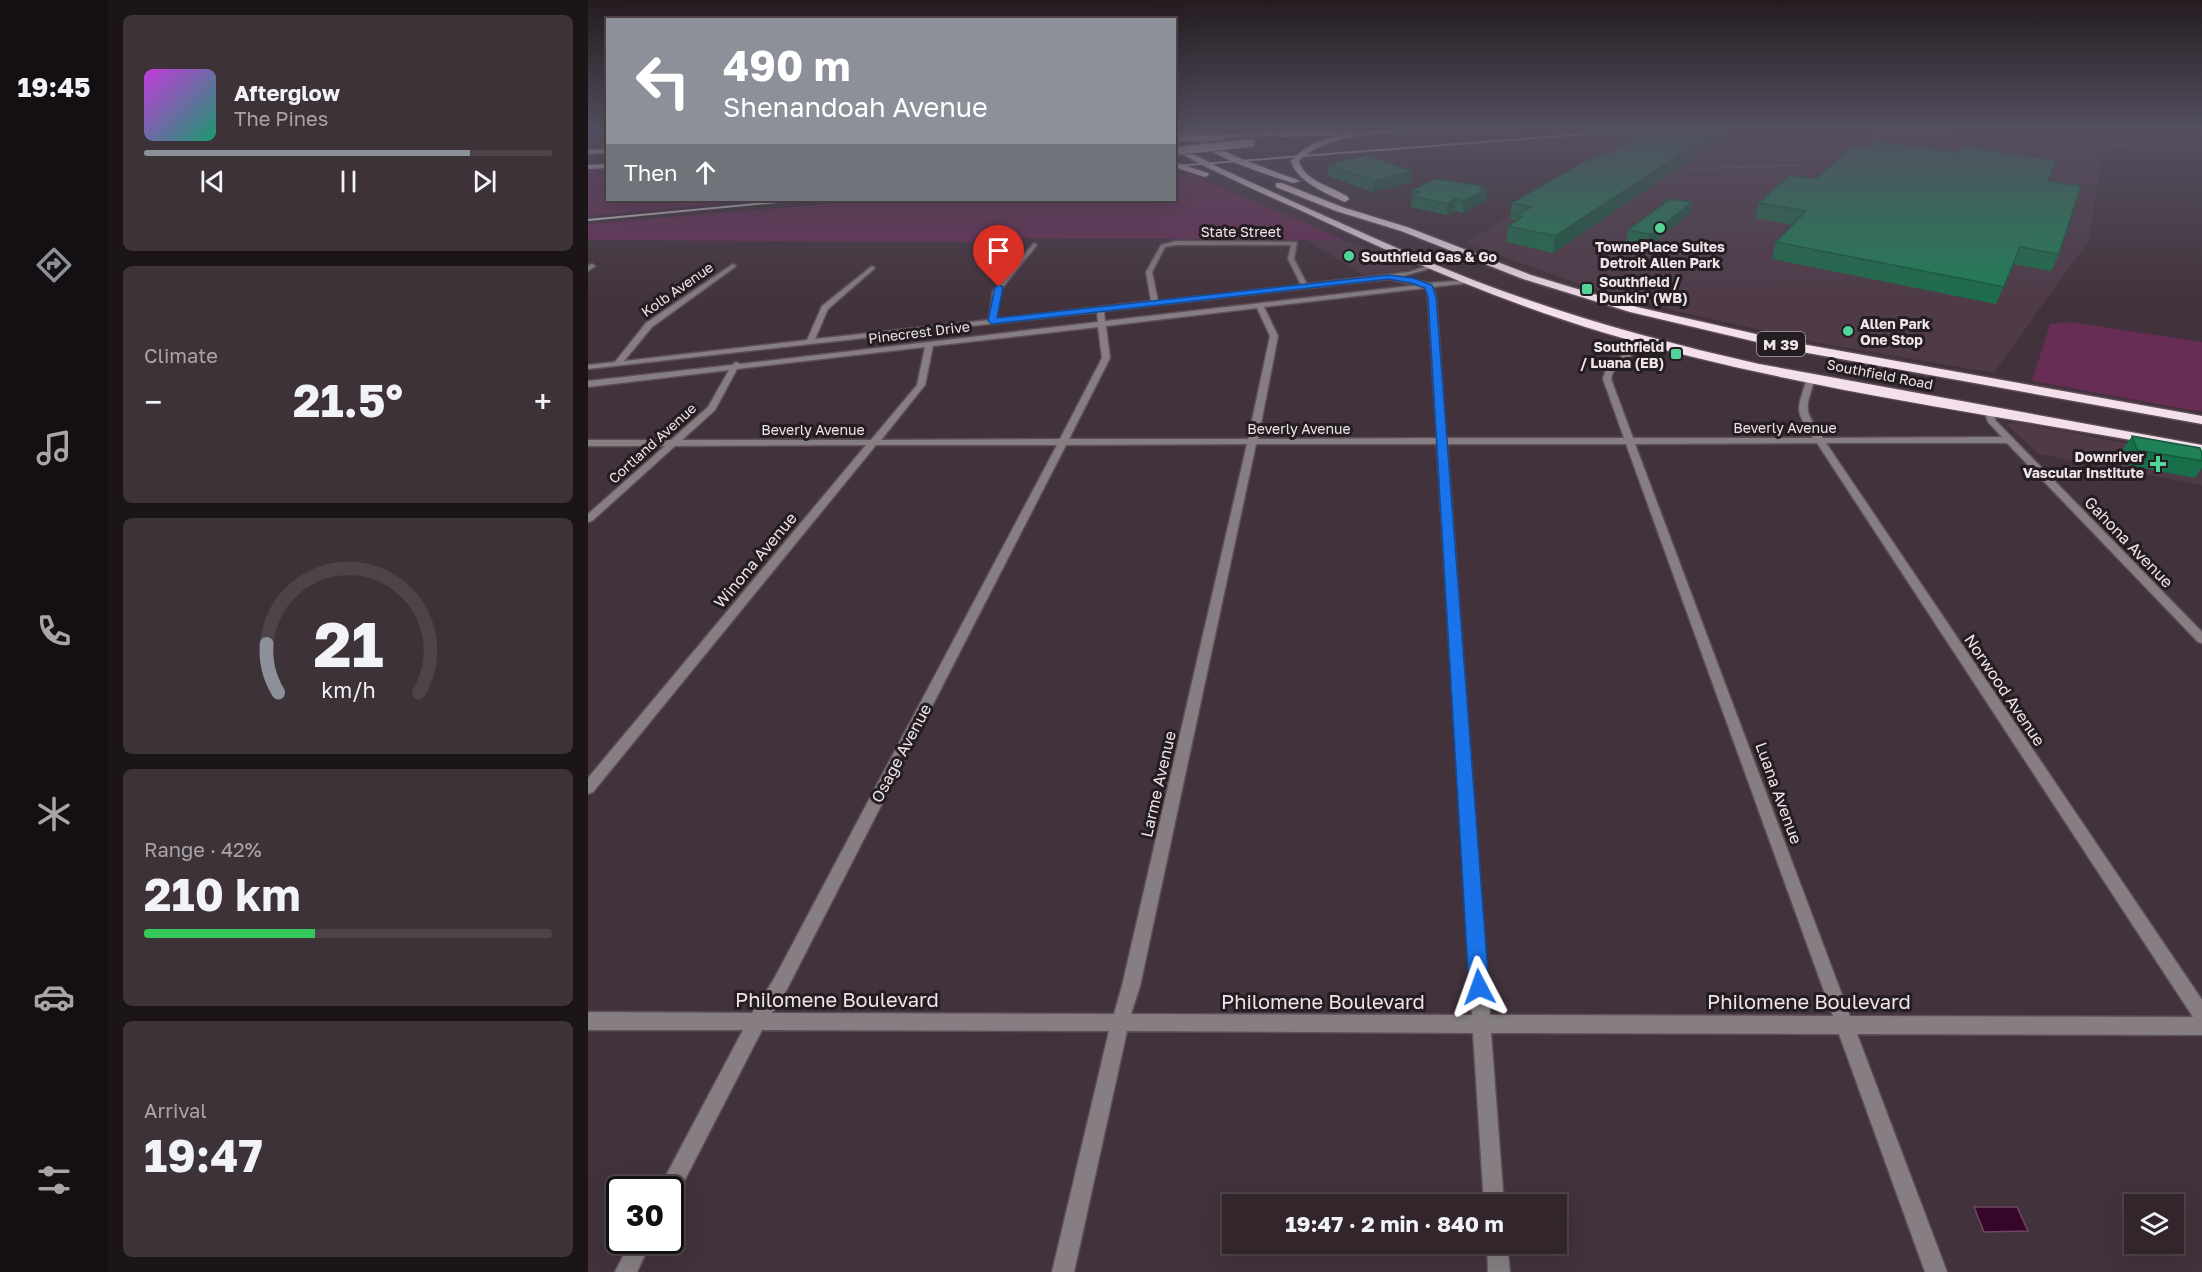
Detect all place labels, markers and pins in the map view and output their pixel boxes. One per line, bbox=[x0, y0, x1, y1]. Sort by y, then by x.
marker: TownePlace Suites Detroit Allen Park bbox=[1653, 221, 1667, 235]
pin bbox=[973, 225, 1024, 287]
place label: TownePlace Suites Detroit Allen Park bbox=[1595, 238, 1725, 271]
place label: Southfield Gas & Go bbox=[1361, 248, 1497, 265]
marker: Southfield Gas & Go bbox=[1342, 249, 1356, 263]
place label: Southfield / Dunkin' (WB) bbox=[1599, 273, 1687, 306]
marker: Southfield / Dunkin' (WB) bbox=[1580, 282, 1594, 296]
place label: Allen Park One Stop bbox=[1860, 315, 1930, 348]
marker: Allen Park One Stop bbox=[1841, 324, 1855, 338]
place label: Southfield / Luana (EB) bbox=[1580, 338, 1664, 371]
marker: Southfield / Luana (EB) bbox=[1669, 347, 1683, 361]
place label: Downriver Vascular Institute bbox=[2023, 448, 2145, 481]
marker: Downriver Vascular Institute bbox=[2149, 455, 2167, 473]

